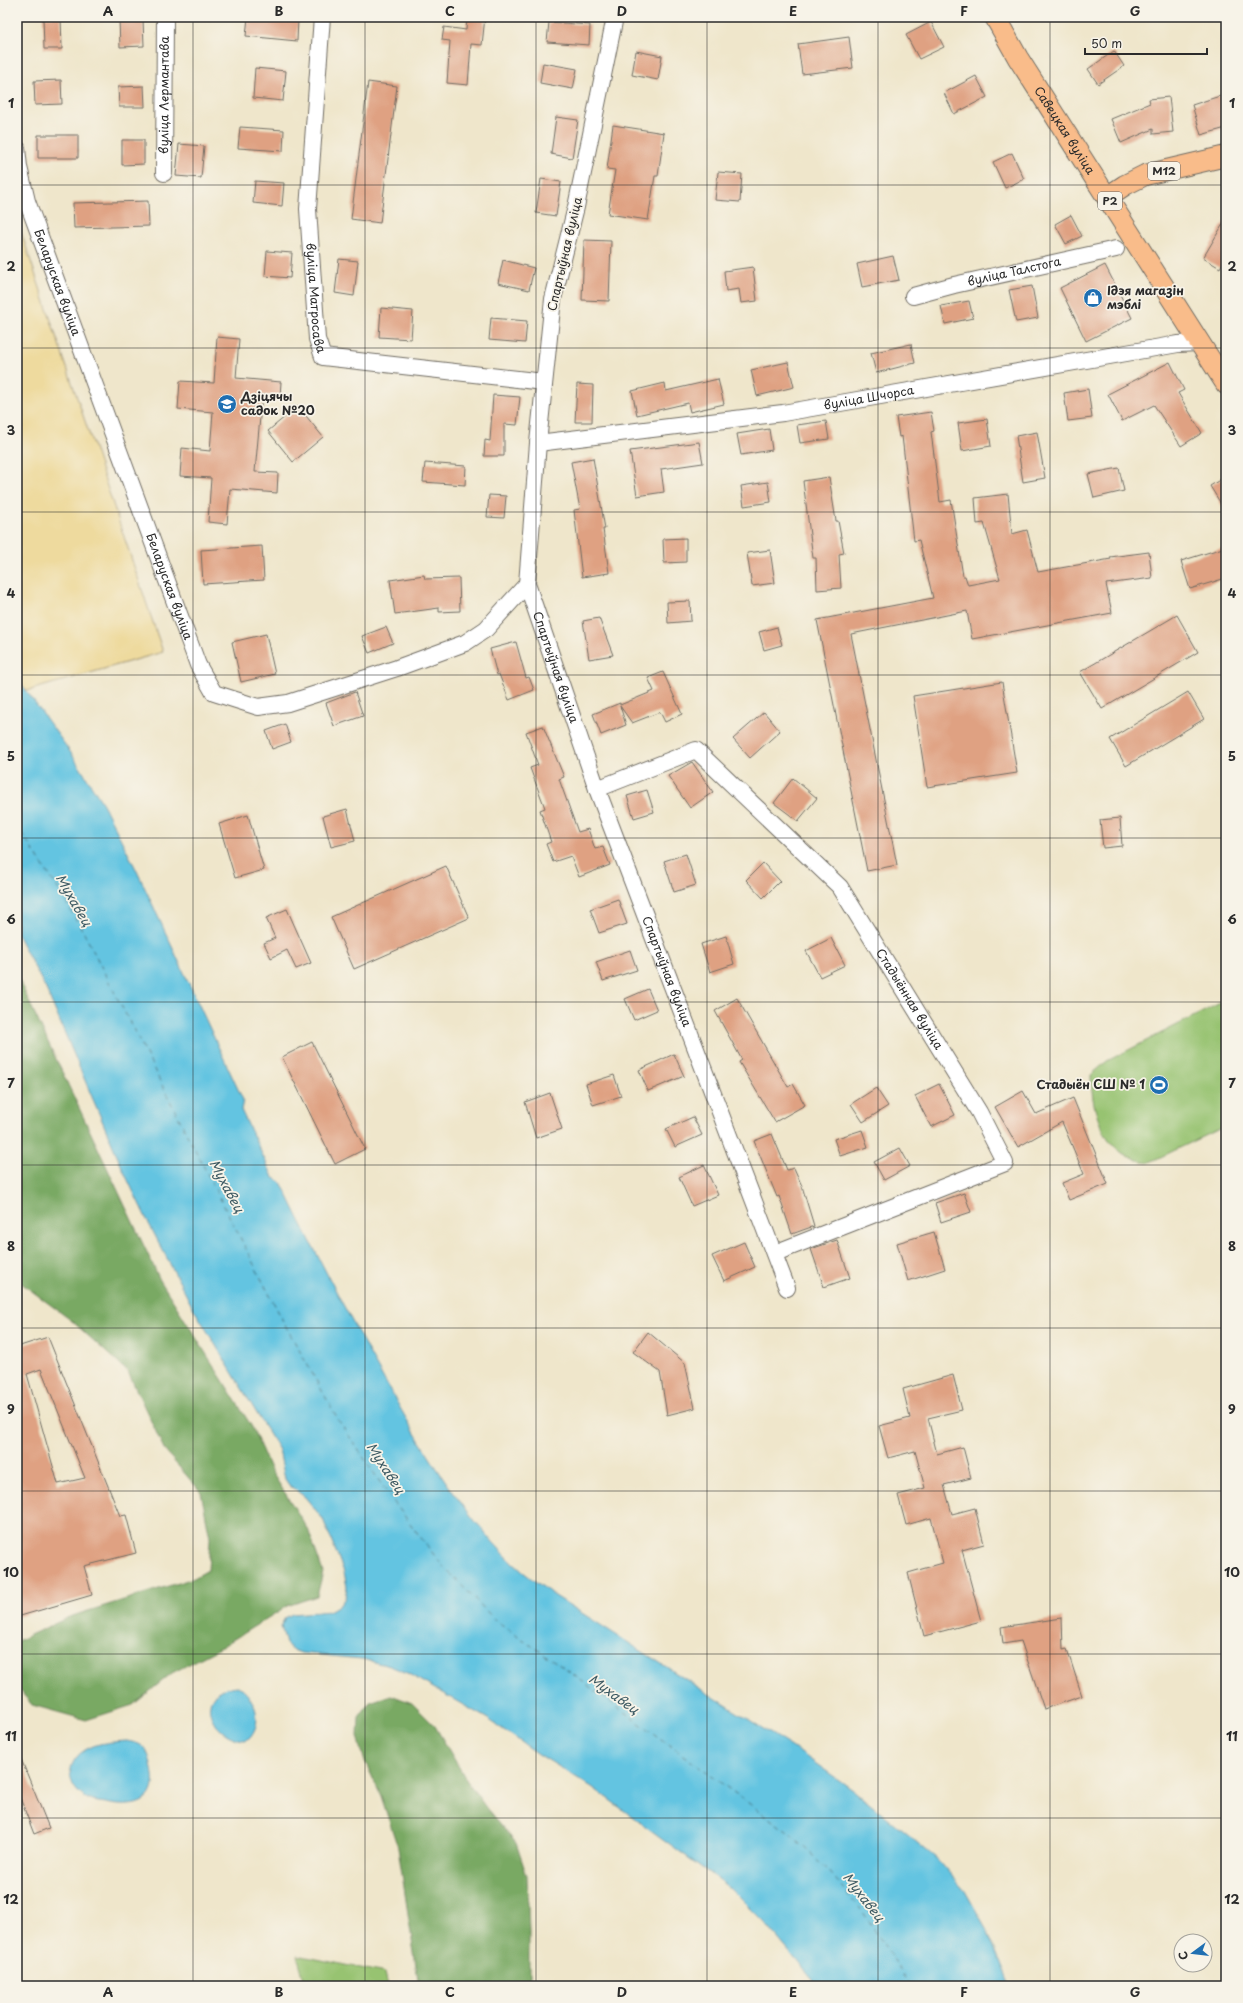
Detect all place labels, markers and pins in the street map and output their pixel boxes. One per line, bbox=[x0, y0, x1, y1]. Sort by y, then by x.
place label: Ідэя магазін мэблі bbox=[1107, 281, 1184, 313]
shop icon: Ідэя магазін мэблі bbox=[1082, 287, 1104, 309]
place label: Дзіцячы садок №20 bbox=[240, 387, 315, 419]
school or university icon: Дзіцячы садок №20 bbox=[216, 393, 238, 415]
sports icon: Стадыён СШ № 1 bbox=[1148, 1074, 1170, 1096]
place label: Стадыён СШ № 1 bbox=[1036, 1075, 1145, 1093]

